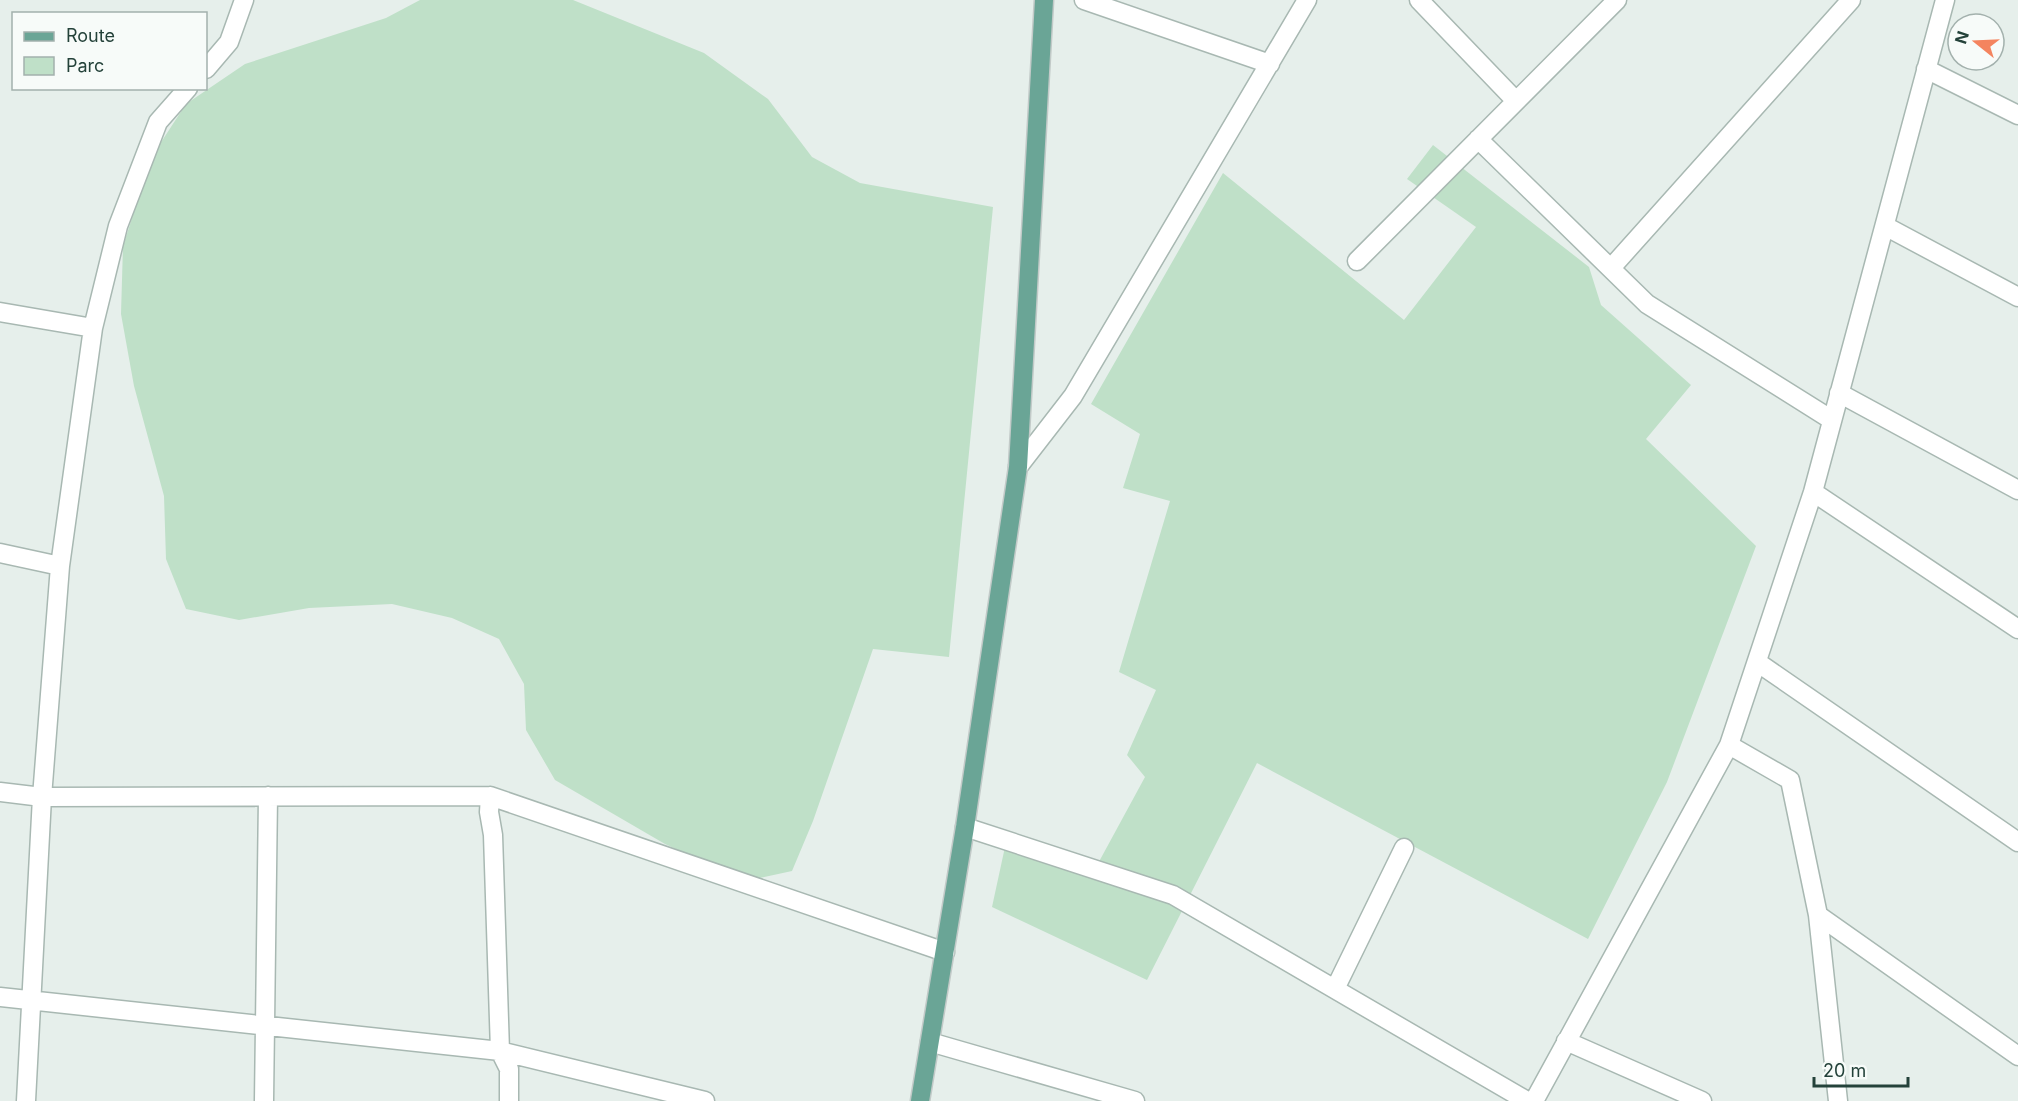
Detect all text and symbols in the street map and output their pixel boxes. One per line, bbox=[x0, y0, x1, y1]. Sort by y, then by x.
legend bbox=[12, 12, 207, 90]
north arrow bbox=[1946, 12, 2006, 72]
text: Route bbox=[66, 25, 115, 46]
text: N bbox=[1950, 28, 1973, 46]
text: Parc bbox=[66, 55, 104, 76]
scale bar bbox=[1814, 1050, 1908, 1088]
text: 20 m bbox=[1823, 1060, 1866, 1081]

